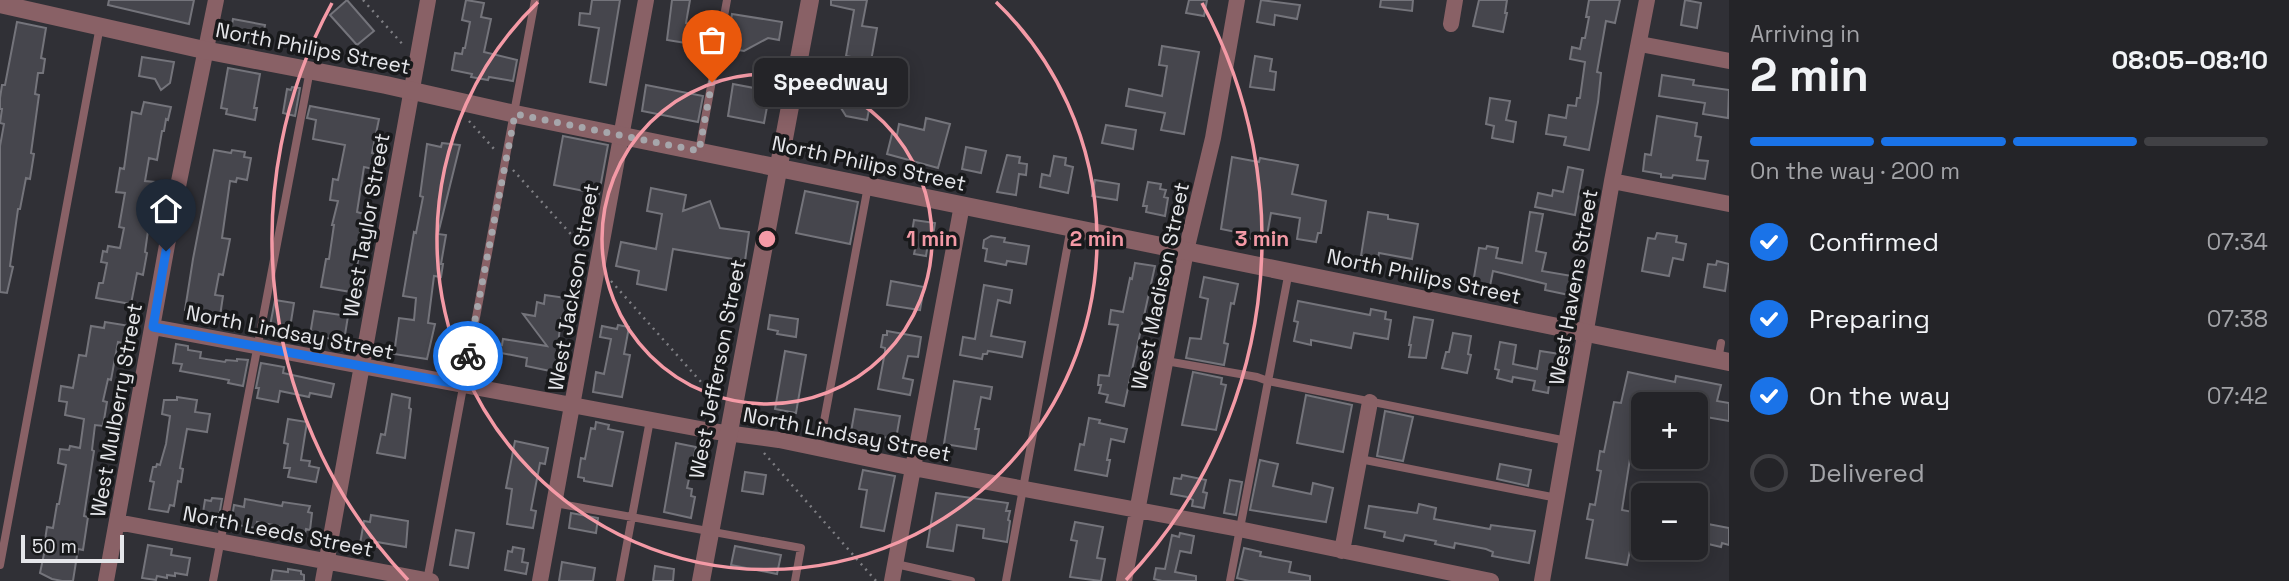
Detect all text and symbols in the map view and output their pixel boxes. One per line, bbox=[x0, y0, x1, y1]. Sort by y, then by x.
pin bbox=[682, 10, 742, 82]
street label: North Philips Street bbox=[213, 16, 413, 80]
text: Arriving in bbox=[1750, 19, 1860, 49]
icon: bag bbox=[693, 21, 731, 59]
text: 08:05–08:10 bbox=[2111, 43, 2268, 77]
text: 2 min bbox=[1750, 46, 1869, 104]
callout: Speedway bbox=[754, 57, 908, 106]
text: Speedway bbox=[774, 67, 889, 97]
street label: North Philips Street bbox=[769, 129, 969, 197]
street label: West Taylor Street bbox=[336, 131, 396, 319]
text: On the way · 200 m bbox=[1750, 156, 1960, 186]
pin bbox=[136, 179, 196, 251]
street label: West Madison Street bbox=[1125, 180, 1195, 392]
street label: West Jackson Street bbox=[541, 181, 605, 393]
street label: West Havens Street bbox=[1542, 187, 1604, 387]
icon: home bbox=[147, 190, 185, 228]
icon: check bbox=[1750, 223, 1788, 261]
text: 1 min bbox=[906, 225, 958, 252]
text: 2 min bbox=[1070, 225, 1124, 252]
text: 3 min bbox=[1235, 225, 1289, 252]
text: Confirmed bbox=[1809, 225, 1939, 259]
centre of rings bbox=[755, 227, 779, 251]
text: 07:34 bbox=[2207, 227, 2268, 257]
street label: North Philips Street bbox=[1324, 242, 1524, 310]
street label: West Jefferson Street bbox=[683, 257, 751, 481]
street label: North Lindsay Street bbox=[184, 299, 396, 365]
icon: check bbox=[1750, 300, 1788, 338]
street label: West Mulberry Street bbox=[84, 301, 148, 519]
text: Preparing bbox=[1809, 302, 1930, 336]
text: 07:38 bbox=[2207, 304, 2268, 334]
courier bbox=[433, 321, 503, 391]
icon: bike bbox=[449, 337, 487, 375]
icon: check bbox=[1750, 377, 1788, 415]
text: On the way bbox=[1809, 379, 1950, 413]
text: 07:42 bbox=[2207, 381, 2268, 411]
map controls bbox=[1631, 392, 1708, 560]
button: + bbox=[1631, 392, 1708, 469]
street label: North Lindsay Street bbox=[741, 401, 953, 467]
text: Delivered bbox=[1809, 456, 1925, 490]
button: − bbox=[1631, 483, 1708, 560]
street label: North Leeds Street bbox=[181, 499, 375, 563]
scale bar bbox=[21, 532, 124, 564]
text: 50 m bbox=[32, 534, 77, 559]

